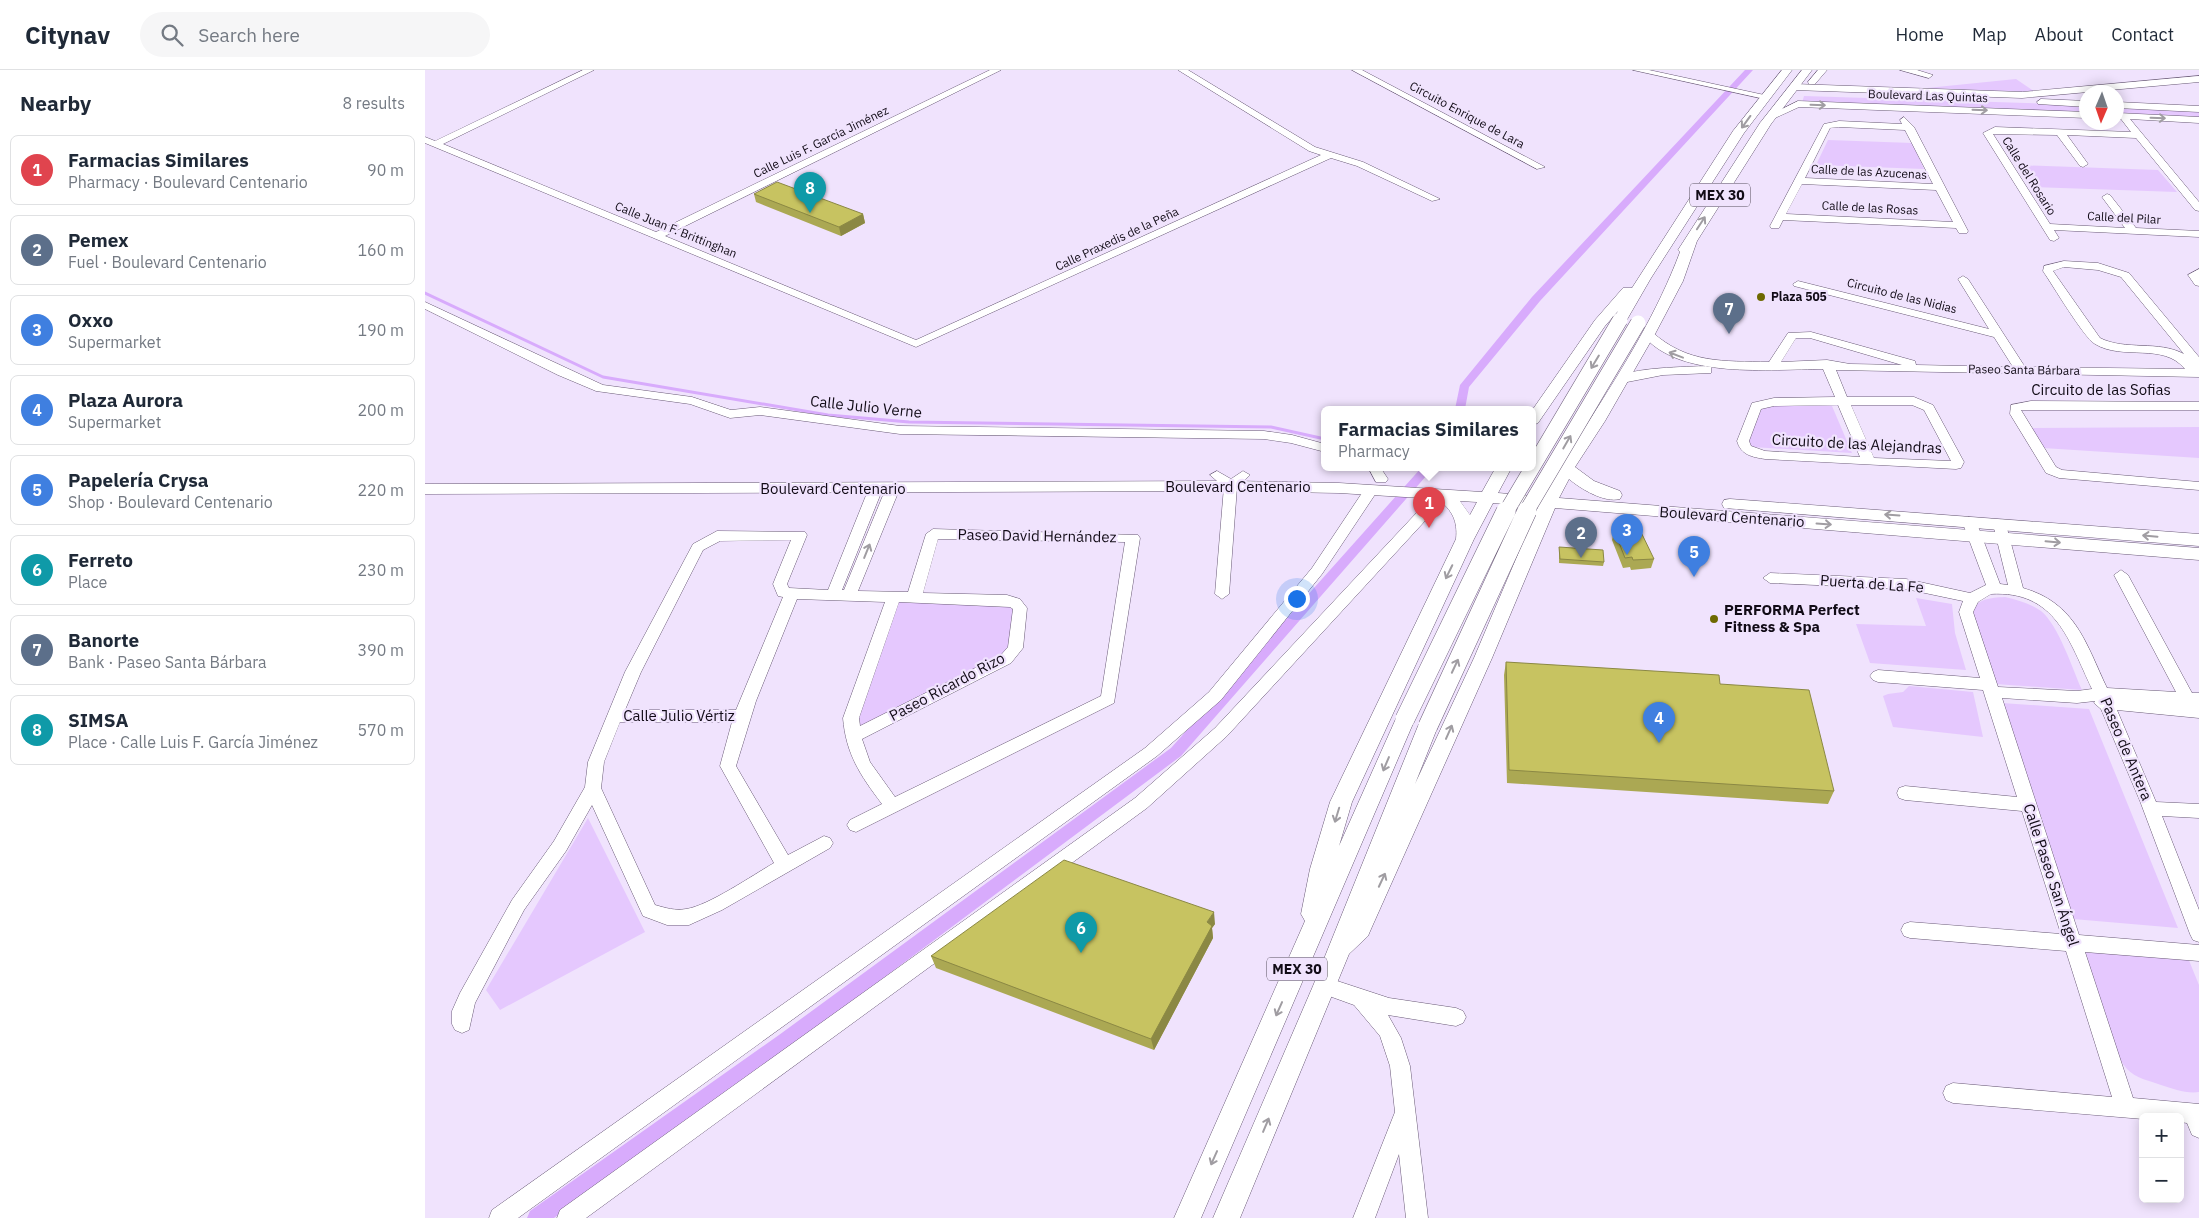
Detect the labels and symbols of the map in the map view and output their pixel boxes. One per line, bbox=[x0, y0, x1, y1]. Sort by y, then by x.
street label: Circuito Enrique de Lara bbox=[1407, 78, 1528, 152]
north arrow bbox=[2079, 85, 2124, 130]
street label: Boulevard Las Quintas bbox=[1868, 86, 1988, 105]
one-way arrow bbox=[1810, 100, 1826, 109]
street label: Calle Luis F. García Jiménez bbox=[751, 102, 891, 181]
one-way arrow bbox=[1972, 106, 1988, 115]
one-way arrow bbox=[2149, 113, 2165, 122]
one-way arrow bbox=[1741, 115, 1751, 129]
street label: Calle del Rosario bbox=[1999, 134, 2060, 218]
street label: Calle de las Azucenas bbox=[1811, 161, 1928, 182]
pin: 8 bbox=[794, 172, 826, 213]
road number: MEX 30 bbox=[1690, 184, 1750, 206]
street label: Calle de las Rosas bbox=[1821, 197, 1919, 218]
street label: Calle Juan F. Brittinghan bbox=[613, 198, 739, 261]
street label: Calle Praxedis de la Peña bbox=[1053, 203, 1181, 274]
street label: Calle del Pilar bbox=[2087, 208, 2162, 227]
one-way arrow bbox=[1697, 216, 1707, 230]
street label: Circuito de las Nidias bbox=[1846, 275, 1959, 316]
place label: Plaza 505 bbox=[1771, 289, 1827, 304]
marker: Plaza 505 bbox=[1755, 291, 1767, 303]
pin: 7 bbox=[1713, 293, 1745, 334]
one-way arrow bbox=[1669, 350, 1684, 359]
one-way arrow bbox=[1590, 354, 1600, 368]
street label: Paseo Santa Bárbara bbox=[1968, 361, 2081, 378]
street label: Circuito de las Sofias bbox=[2031, 380, 2171, 399]
street label: Calle Julio Verne bbox=[809, 391, 923, 422]
street label: Circuito de las Alejandras bbox=[1771, 430, 1943, 457]
one-way arrow bbox=[1563, 436, 1573, 450]
street label: Boulevard Centenario bbox=[1165, 477, 1311, 496]
street label: Boulevard Centenario bbox=[760, 479, 906, 498]
pin: 1 bbox=[1413, 487, 1445, 528]
street label: Boulevard Centenario bbox=[1659, 502, 1805, 531]
one-way arrow bbox=[1884, 511, 1900, 520]
pin: 3 bbox=[1611, 514, 1643, 555]
pin: 2 bbox=[1565, 517, 1597, 558]
one-way arrow bbox=[1816, 519, 1832, 529]
street label: Paseo David Hernández bbox=[957, 525, 1117, 546]
one-way arrow bbox=[2143, 531, 2159, 541]
pin: 5 bbox=[1678, 536, 1710, 577]
one-way arrow bbox=[2045, 537, 2061, 547]
one-way arrow bbox=[863, 544, 873, 559]
one-way arrow bbox=[1444, 564, 1453, 579]
street label: Puerta de La Fe bbox=[1819, 570, 1925, 597]
your location bbox=[1284, 586, 1310, 612]
place label: PERFORMA Perfect Fitness & Spa bbox=[1724, 600, 1860, 636]
marker: PERFORMA Perfect Fitness & Spa bbox=[1708, 613, 1720, 625]
street label: Paseo Ricardo Rizo bbox=[886, 648, 1008, 725]
one-way arrow bbox=[1451, 659, 1461, 674]
street label: Paseo de Antera bbox=[2096, 694, 2157, 803]
pin: 4 bbox=[1643, 702, 1675, 743]
street label: Calle Julio Vértiz bbox=[623, 706, 735, 725]
one-way arrow bbox=[1445, 725, 1455, 740]
one-way arrow bbox=[1380, 756, 1390, 771]
street label: Calle Paseo San Ángel bbox=[2019, 801, 2083, 948]
one-way arrow bbox=[1332, 806, 1342, 822]
one-way arrow bbox=[1378, 873, 1388, 888]
pin: 6 bbox=[1065, 912, 1097, 953]
road number: MEX 30 bbox=[1267, 958, 1327, 981]
one-way arrow bbox=[1274, 1001, 1284, 1016]
one-way arrow bbox=[1261, 1118, 1271, 1133]
one-way arrow bbox=[1208, 1150, 1218, 1165]

